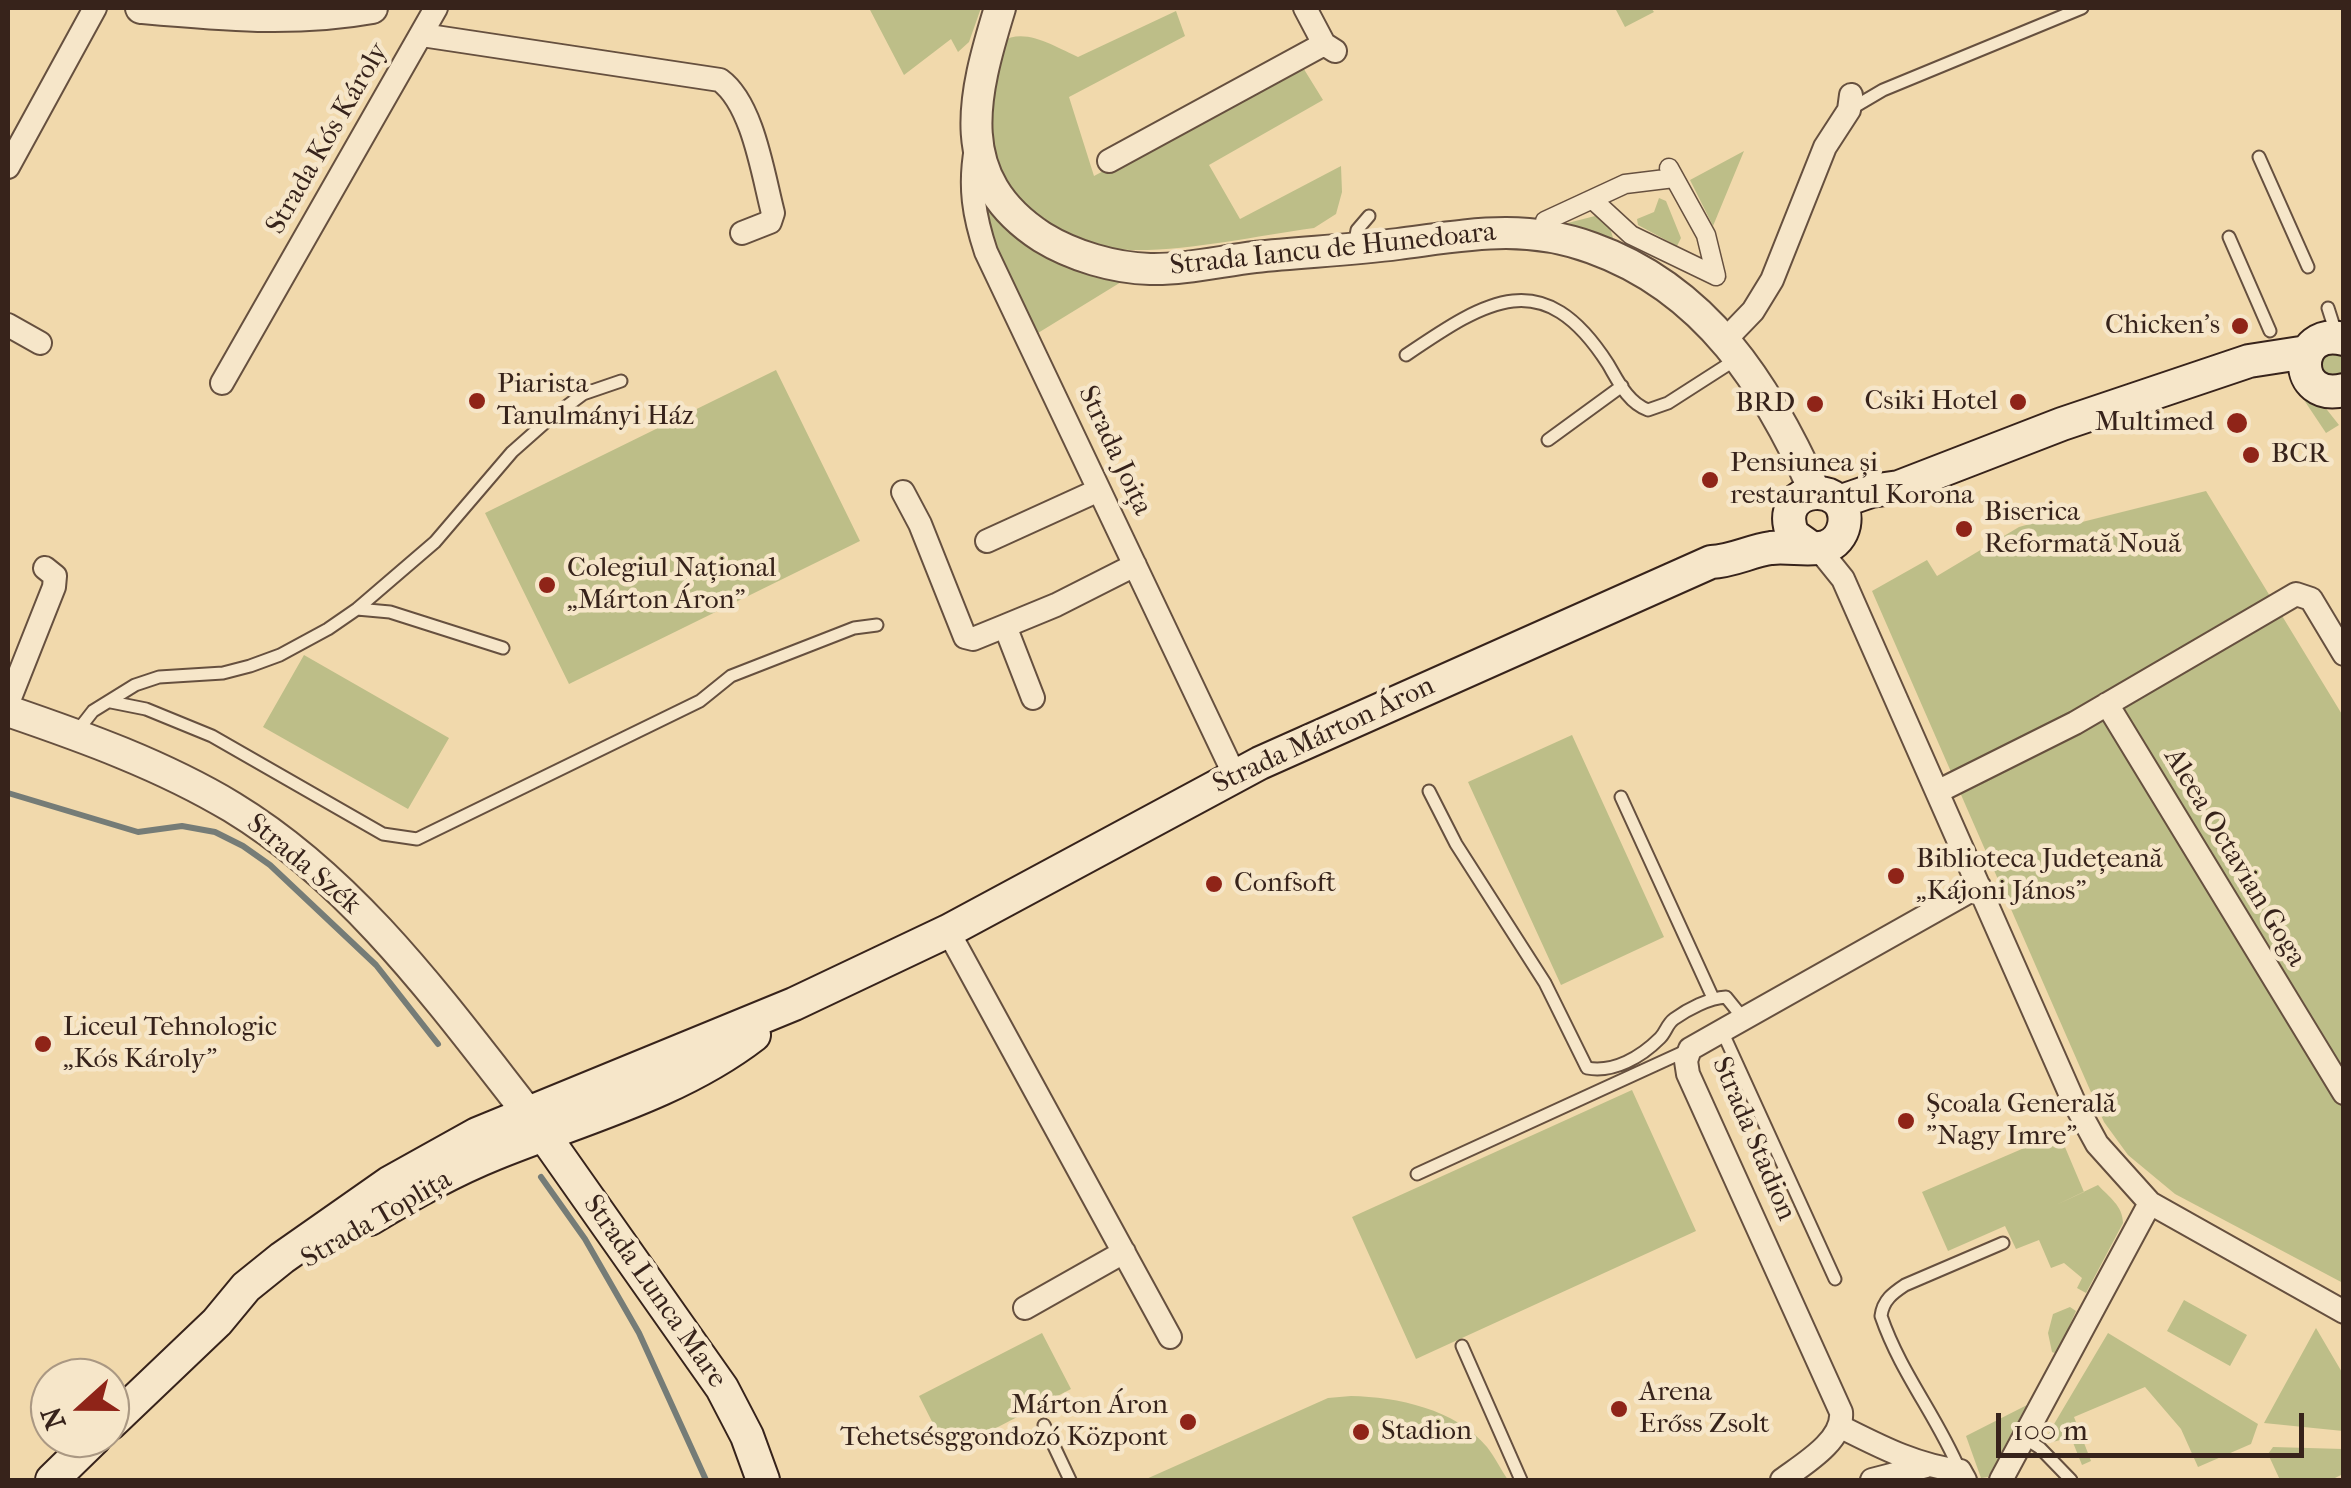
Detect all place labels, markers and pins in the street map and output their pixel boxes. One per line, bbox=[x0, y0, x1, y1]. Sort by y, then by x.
place label: Chicken's bbox=[2105, 309, 2220, 343]
marker: Chicken's bbox=[2229, 315, 2251, 337]
place label: Piarista Tanulmányi Ház bbox=[497, 368, 694, 434]
place label: Csiki Hotel bbox=[1865, 385, 1998, 419]
place label: BRD bbox=[1735, 387, 1795, 421]
marker: Piarista Tanulmányi Ház bbox=[466, 390, 488, 412]
marker: Csiki Hotel bbox=[2007, 391, 2029, 413]
marker: BRD bbox=[1804, 393, 1826, 415]
place label: Multimed bbox=[2095, 406, 2214, 440]
marker: Multimed bbox=[2224, 410, 2250, 436]
place label: BCR bbox=[2271, 438, 2328, 472]
marker: BCR bbox=[2240, 444, 2262, 466]
place label: Pensiunea și restaurantul Korona bbox=[1730, 447, 1974, 513]
marker: Pensiunea și restaurantul Korona bbox=[1699, 469, 1721, 491]
place label: Biserica Reformată Nouă bbox=[1984, 496, 2181, 562]
marker: Biserica Reformată Nouă bbox=[1953, 518, 1975, 540]
place label: Colegiul Național „Márton Áron” bbox=[567, 552, 777, 618]
marker: Colegiul Național „Márton Áron” bbox=[536, 574, 558, 596]
place label: Biblioteca Județeană „Kájoni János” bbox=[1916, 843, 2163, 909]
marker: Biblioteca Județeană „Kájoni János” bbox=[1885, 865, 1907, 887]
place label: Confsoft bbox=[1234, 867, 1336, 901]
marker: Confsoft bbox=[1203, 873, 1225, 895]
place label: Liceul Tehnologic „Kós Károly” bbox=[63, 1011, 277, 1077]
marker: Liceul Tehnologic „Kós Károly” bbox=[32, 1033, 54, 1055]
place label: Școala Generală "Nagy Imre" bbox=[1926, 1088, 2116, 1154]
marker: Școala Generală "Nagy Imre" bbox=[1895, 1110, 1917, 1132]
place label: Arena Erőss Zsolt bbox=[1639, 1376, 1770, 1442]
place label: Márton Áron Tehetsésggondozó Központ bbox=[840, 1389, 1168, 1455]
marker: Arena Erőss Zsolt bbox=[1608, 1398, 1630, 1420]
marker: Márton Áron Tehetsésggondozó Központ bbox=[1177, 1411, 1199, 1433]
place label: Stadion bbox=[1381, 1415, 1472, 1449]
marker: Stadion bbox=[1350, 1421, 1372, 1443]

